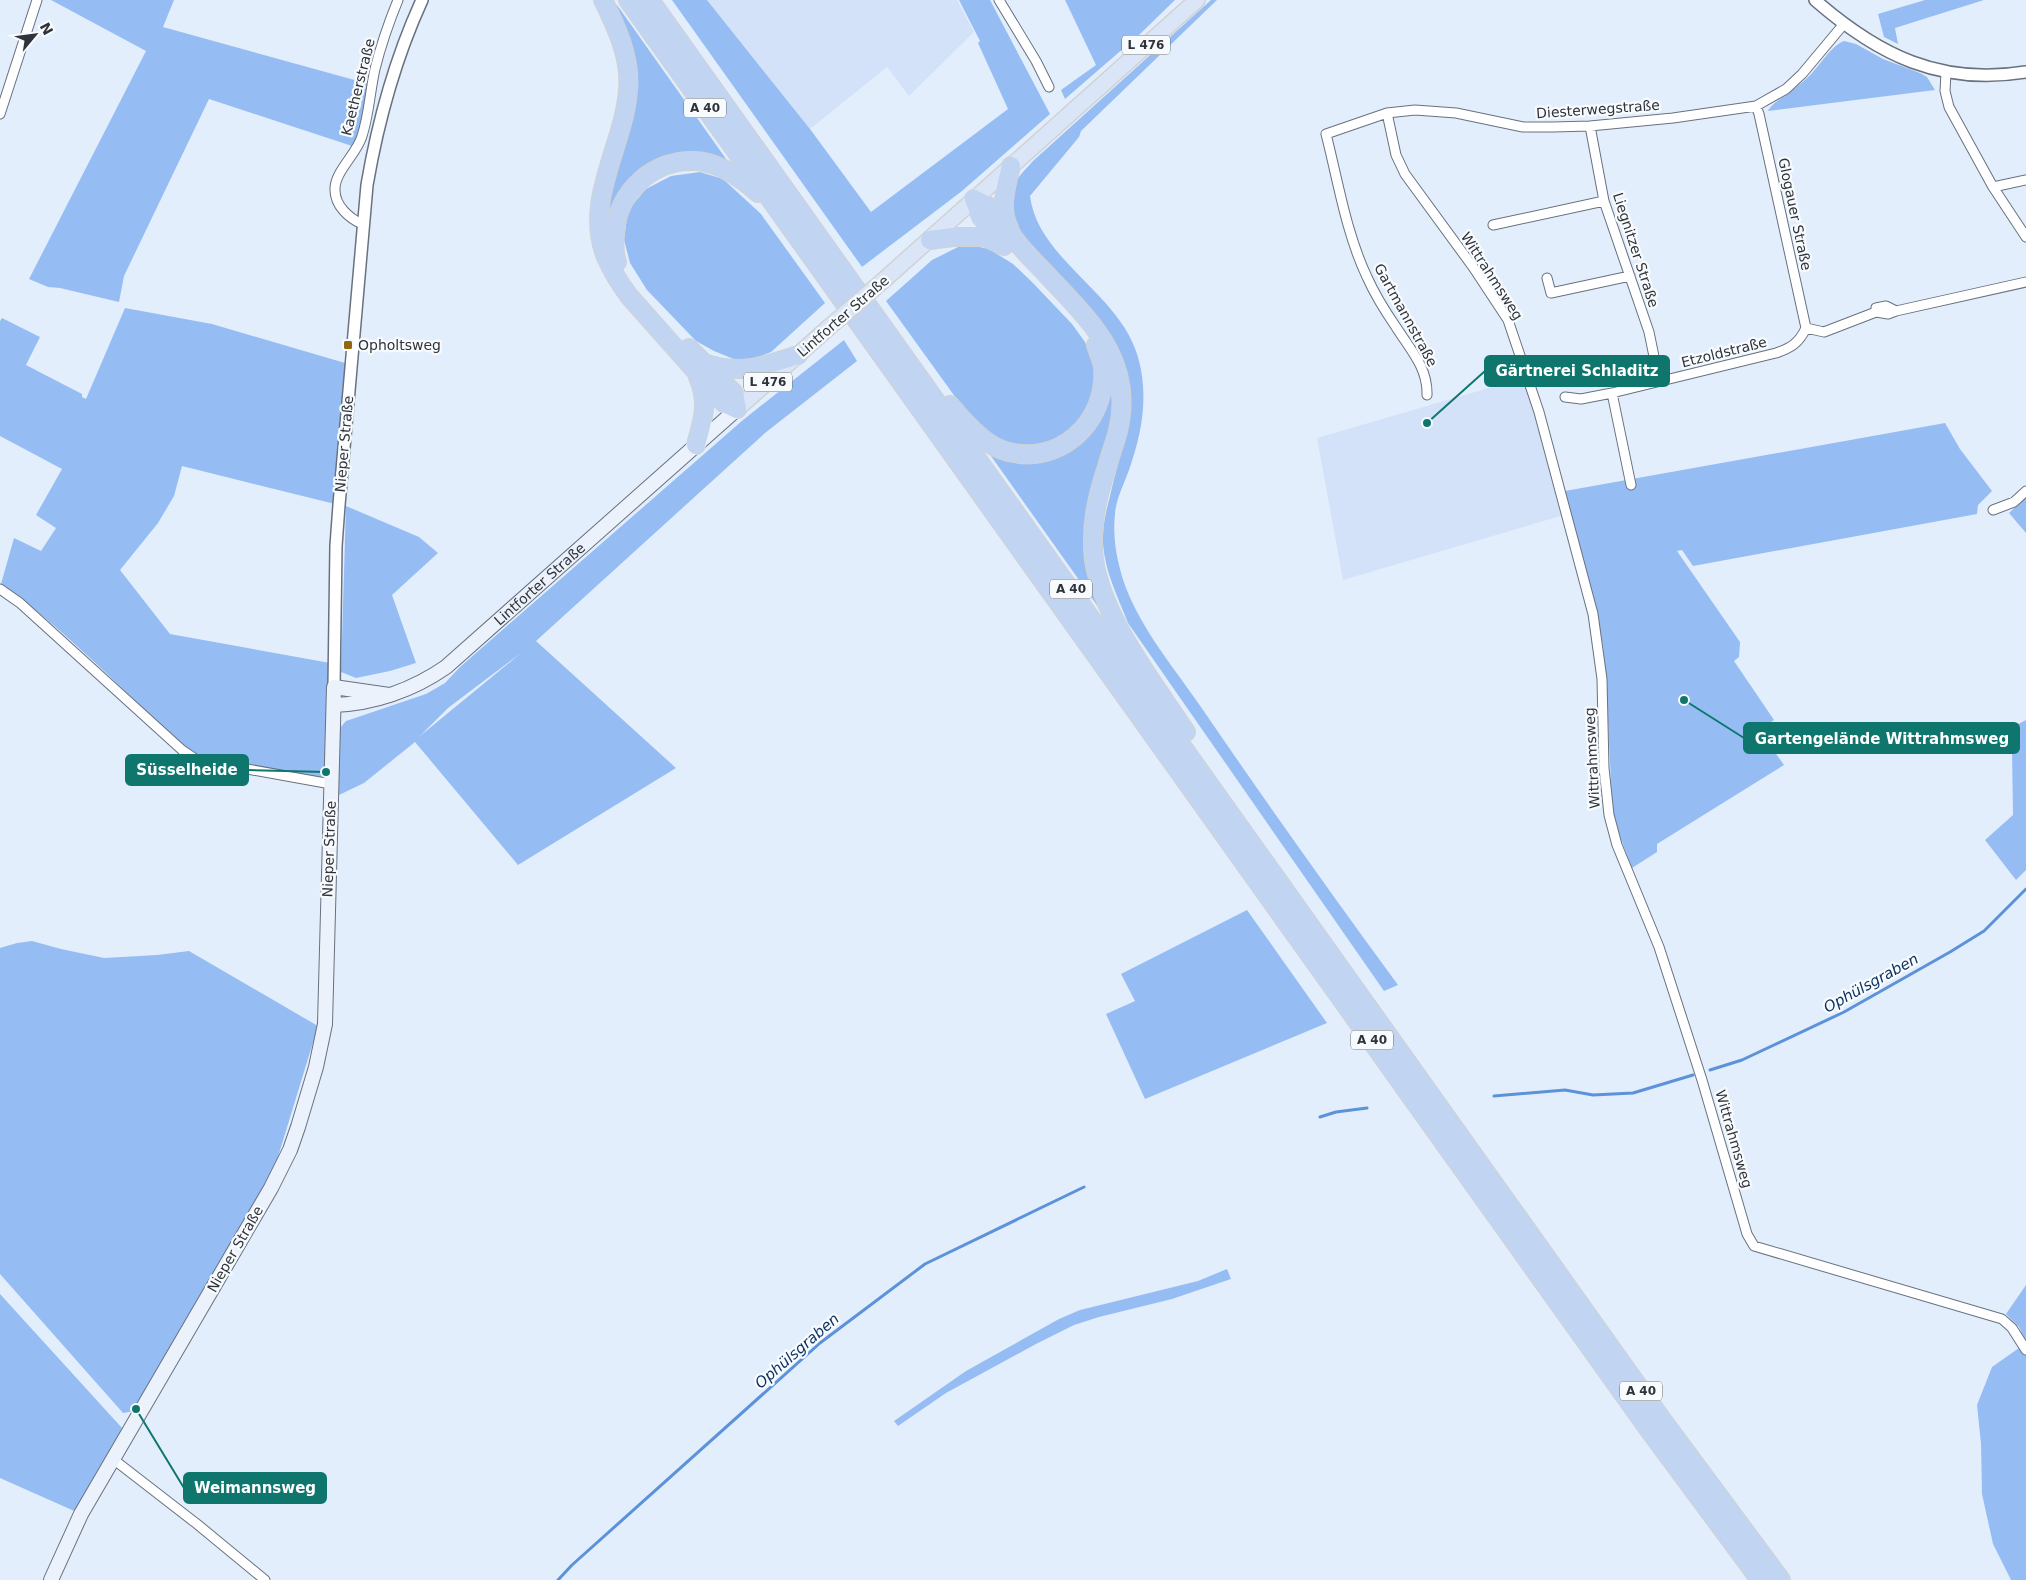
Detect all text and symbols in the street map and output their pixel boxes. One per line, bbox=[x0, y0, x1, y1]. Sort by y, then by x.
north arrow bbox=[10, 10, 60, 60]
text: N bbox=[37, 20, 56, 38]
road number: L 476 bbox=[1122, 36, 1170, 54]
street label: Kaetherstraße bbox=[338, 37, 378, 137]
street label: Diesterwegstraße bbox=[1536, 97, 1660, 121]
road number: A 40 bbox=[684, 99, 726, 118]
street label: Glogauer Straße bbox=[1775, 156, 1815, 272]
street label: Liegnitzer Straße bbox=[1610, 191, 1662, 309]
street label: Wittrahmsweg bbox=[1458, 229, 1526, 323]
street label: Gartmannstraße bbox=[1371, 261, 1441, 369]
street label: Lintforter Straße bbox=[794, 272, 892, 360]
street label: Etzoldstraße bbox=[1680, 334, 1768, 370]
place label: Opholtsweg bbox=[358, 337, 441, 353]
marker: Opholtsweg bbox=[342, 339, 354, 351]
callout: Gärtnerei Schladitz bbox=[1485, 356, 1669, 386]
text: Gärtnerei Schladitz bbox=[1495, 362, 1659, 380]
road number: L 476 bbox=[744, 372, 792, 392]
street label: Nieper Straße bbox=[332, 395, 356, 493]
street label: Lintforter Straße bbox=[491, 540, 588, 628]
road number: A 40 bbox=[1050, 580, 1092, 598]
street label: Wittrahmsweg bbox=[1581, 707, 1603, 809]
callout: Gartengelände Wittrahmsweg bbox=[1744, 723, 2019, 753]
text: Gartengelände Wittrahmsweg bbox=[1755, 730, 2009, 748]
callout: Süsselheide bbox=[126, 755, 248, 785]
text: Süsselheide bbox=[136, 761, 238, 779]
street label: Nieper Straße bbox=[319, 800, 339, 898]
water label: Ophülsgraben bbox=[1821, 950, 1921, 1016]
road number: A 40 bbox=[1351, 1030, 1393, 1050]
street label: Wittrahmsweg bbox=[1712, 1088, 1756, 1190]
street label: Nieper Straße bbox=[204, 1203, 266, 1295]
water label: Ophülsgraben bbox=[751, 1310, 843, 1392]
road number: A 40 bbox=[1620, 1382, 1662, 1400]
callout: Weimannsweg bbox=[184, 1473, 326, 1503]
text: Weimannsweg bbox=[194, 1479, 316, 1497]

